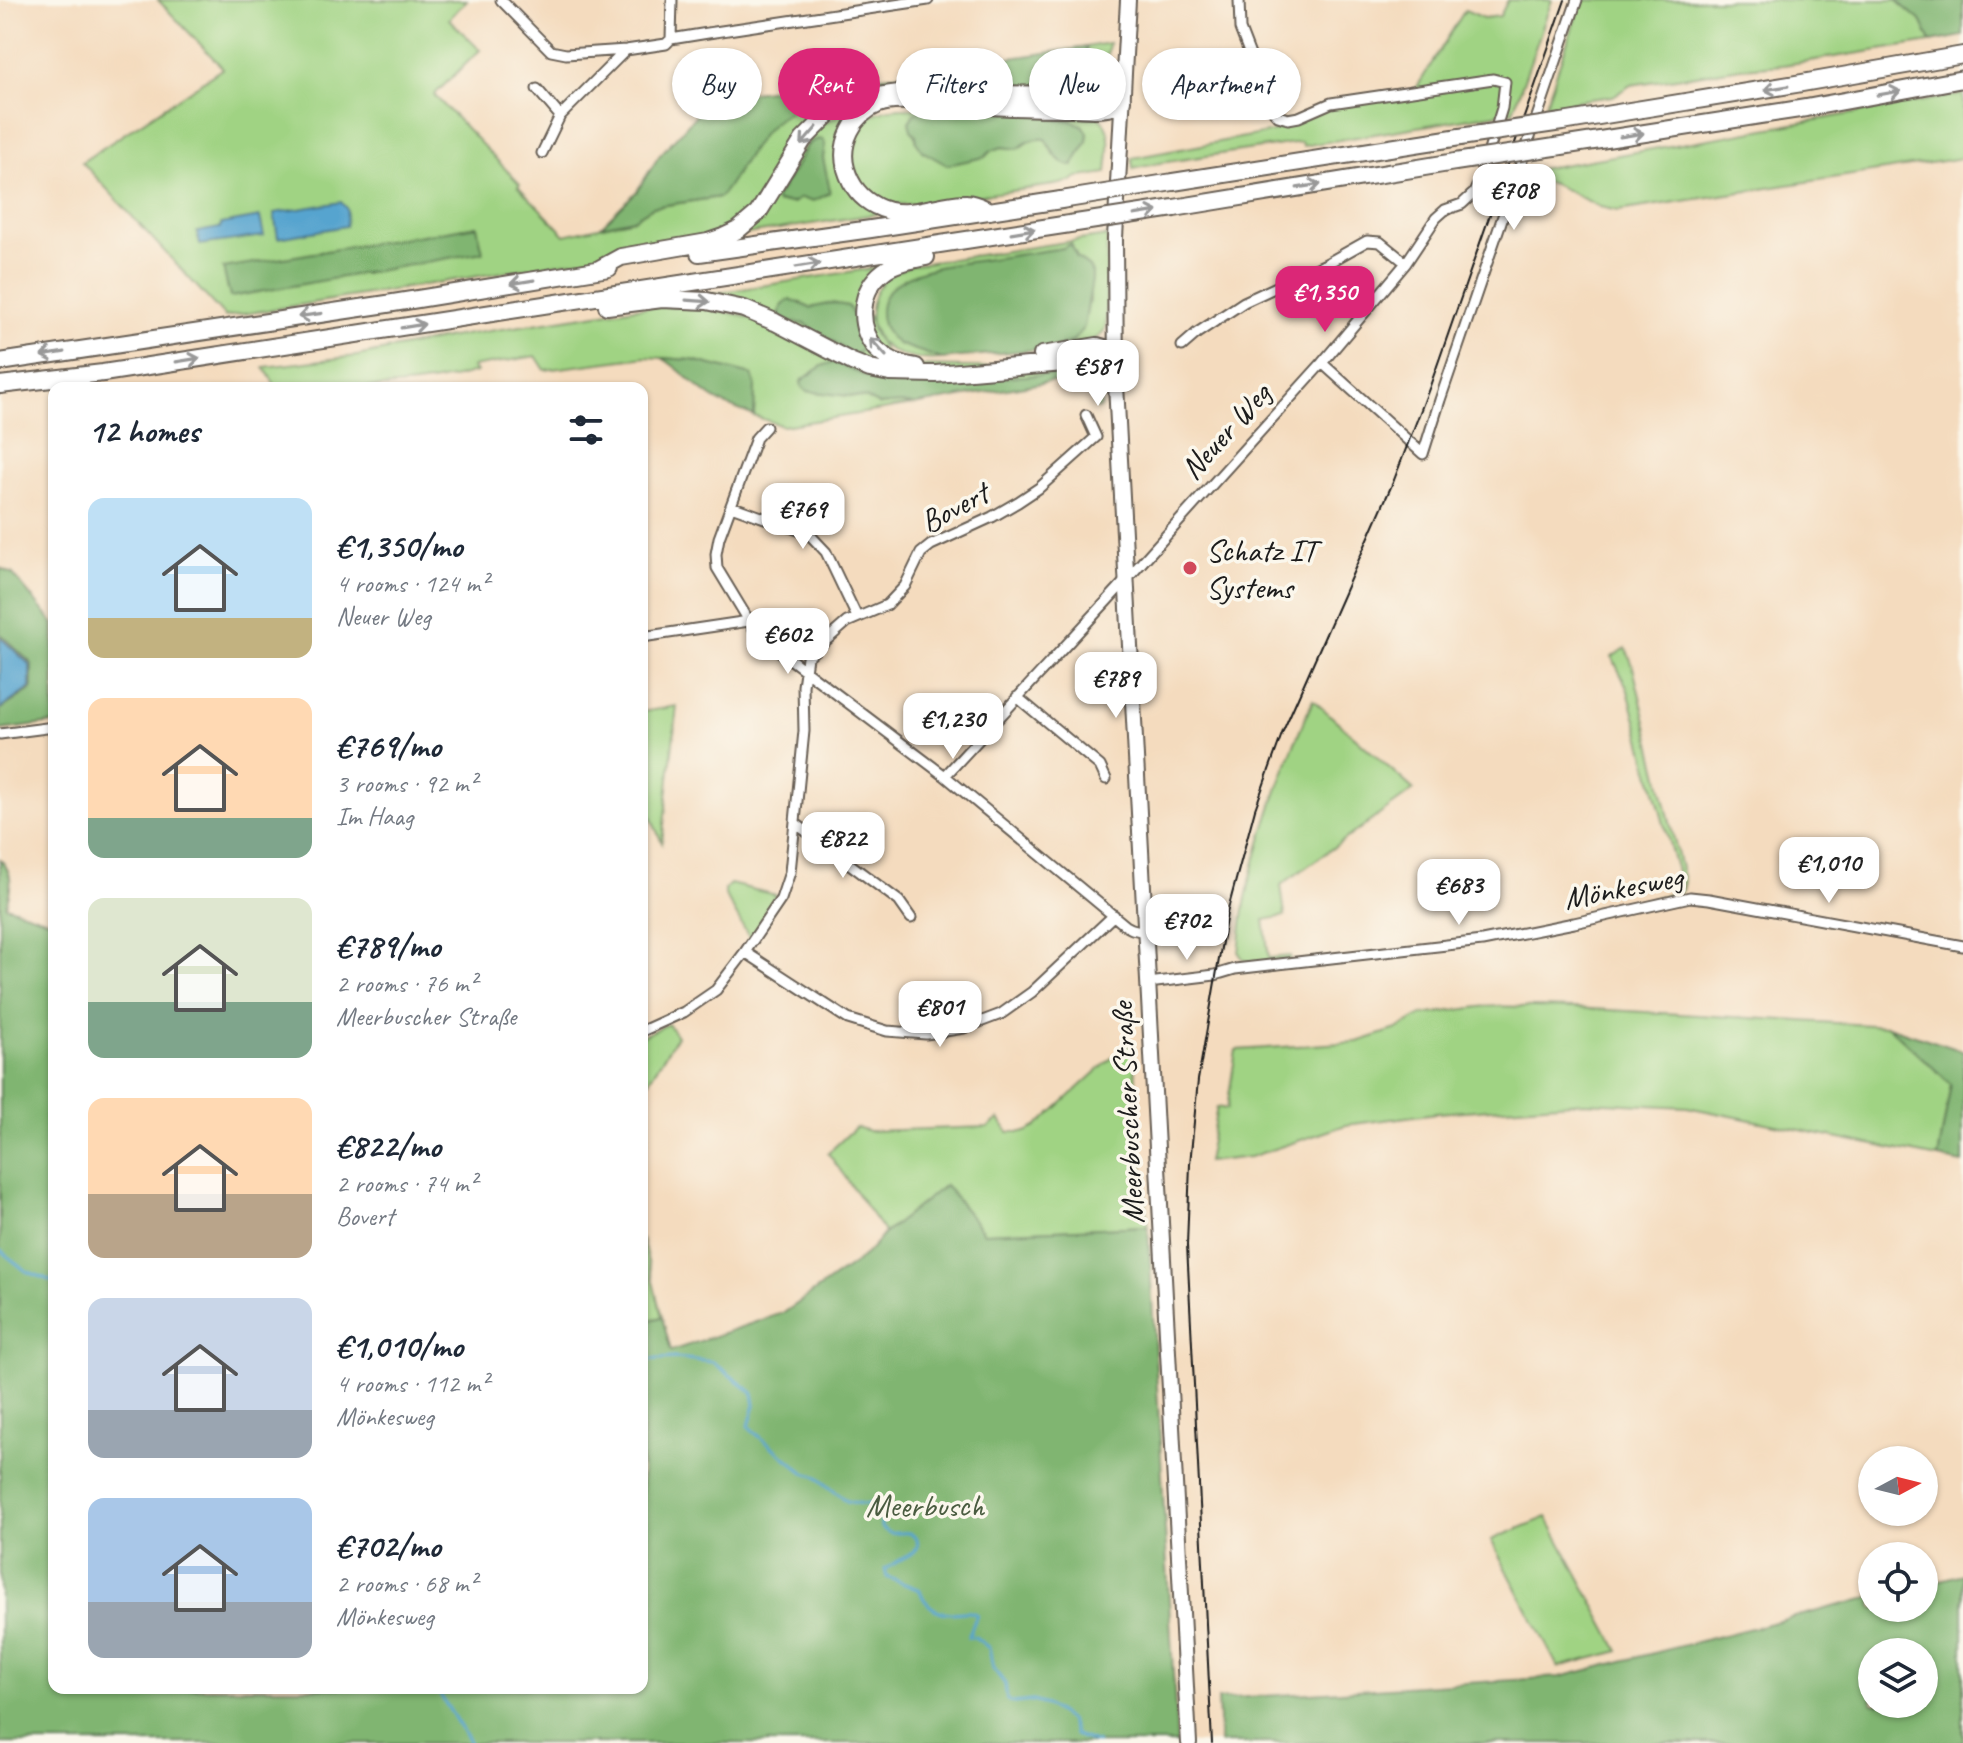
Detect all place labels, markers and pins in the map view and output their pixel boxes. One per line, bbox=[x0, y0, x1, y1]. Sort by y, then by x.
pin: €708 bbox=[1467, 164, 1561, 232]
pin: €1,350 bbox=[1260, 266, 1390, 334]
pin: €581 bbox=[1051, 340, 1145, 408]
pin: €769 bbox=[756, 483, 850, 551]
place label: Schatz IT Systems bbox=[1206, 530, 1323, 608]
marker: Schatz IT Systems bbox=[1181, 559, 1199, 577]
pin: €602 bbox=[741, 608, 835, 676]
pin: €789 bbox=[1069, 652, 1163, 720]
pin: €1,230 bbox=[888, 693, 1018, 761]
pin: €822 bbox=[796, 812, 890, 880]
pin: €1,010 bbox=[1764, 837, 1894, 905]
pin: €683 bbox=[1412, 859, 1506, 927]
pin: €702 bbox=[1140, 894, 1234, 962]
pin: €801 bbox=[893, 981, 987, 1049]

